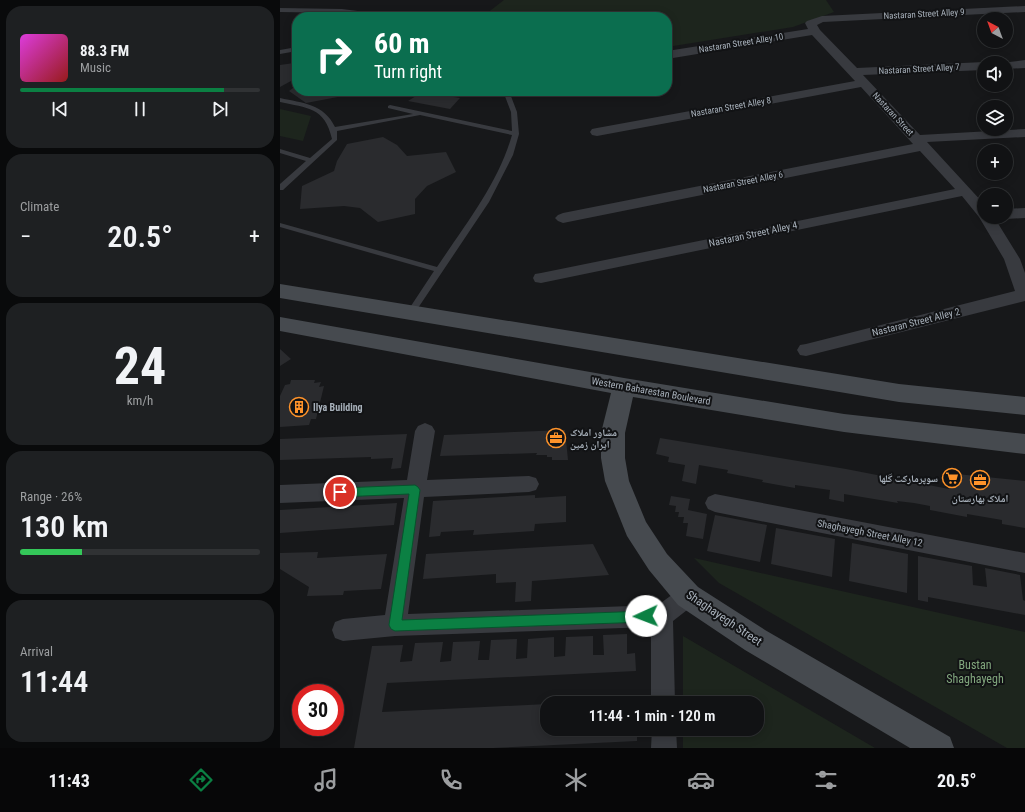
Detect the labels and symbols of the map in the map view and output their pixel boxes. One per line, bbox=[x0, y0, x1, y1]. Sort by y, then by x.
street label: Nastaran Street Alley 9 bbox=[883, 7, 965, 21]
north arrow bbox=[977, 12, 1013, 48]
street label: Nastaran Street Alley 10 bbox=[698, 31, 784, 55]
street label: Nastaran Street Alley 7 bbox=[878, 62, 960, 76]
street label: Nastaran Street bbox=[870, 90, 916, 138]
street label: Nastaran Street Alley 8 bbox=[690, 95, 772, 119]
street label: Nastaran Street Alley 6 bbox=[702, 169, 784, 195]
street label: Nastaran Street Alley 4 bbox=[708, 219, 798, 249]
street label: Nastaran Street Alley 2 bbox=[871, 306, 961, 338]
street label: Western Baharestan Boulevard bbox=[591, 375, 711, 407]
building icon: Ilya Building bbox=[288, 396, 310, 418]
place label: Ilya Building bbox=[313, 402, 363, 413]
office icon: مشاور املاک ایران زمین bbox=[545, 427, 567, 449]
place label: مشاور املاک ایران زمین bbox=[570, 427, 617, 451]
supermarket icon: سوپرمارکت گلها bbox=[941, 467, 963, 489]
office icon: املاک بهارستان bbox=[969, 469, 991, 491]
place label: سوپرمارکت گلها bbox=[879, 473, 938, 485]
pin bbox=[323, 475, 357, 509]
place label: املاک بهارستان bbox=[952, 493, 1008, 505]
street label: Shaghayegh Street Alley 12 bbox=[816, 517, 924, 549]
street label: Shaghayegh Street bbox=[683, 588, 765, 649]
position arrow bbox=[625, 595, 667, 637]
park label: Bustan Shaghayegh bbox=[946, 658, 1004, 686]
speed limit sign: 30 bbox=[292, 684, 344, 736]

